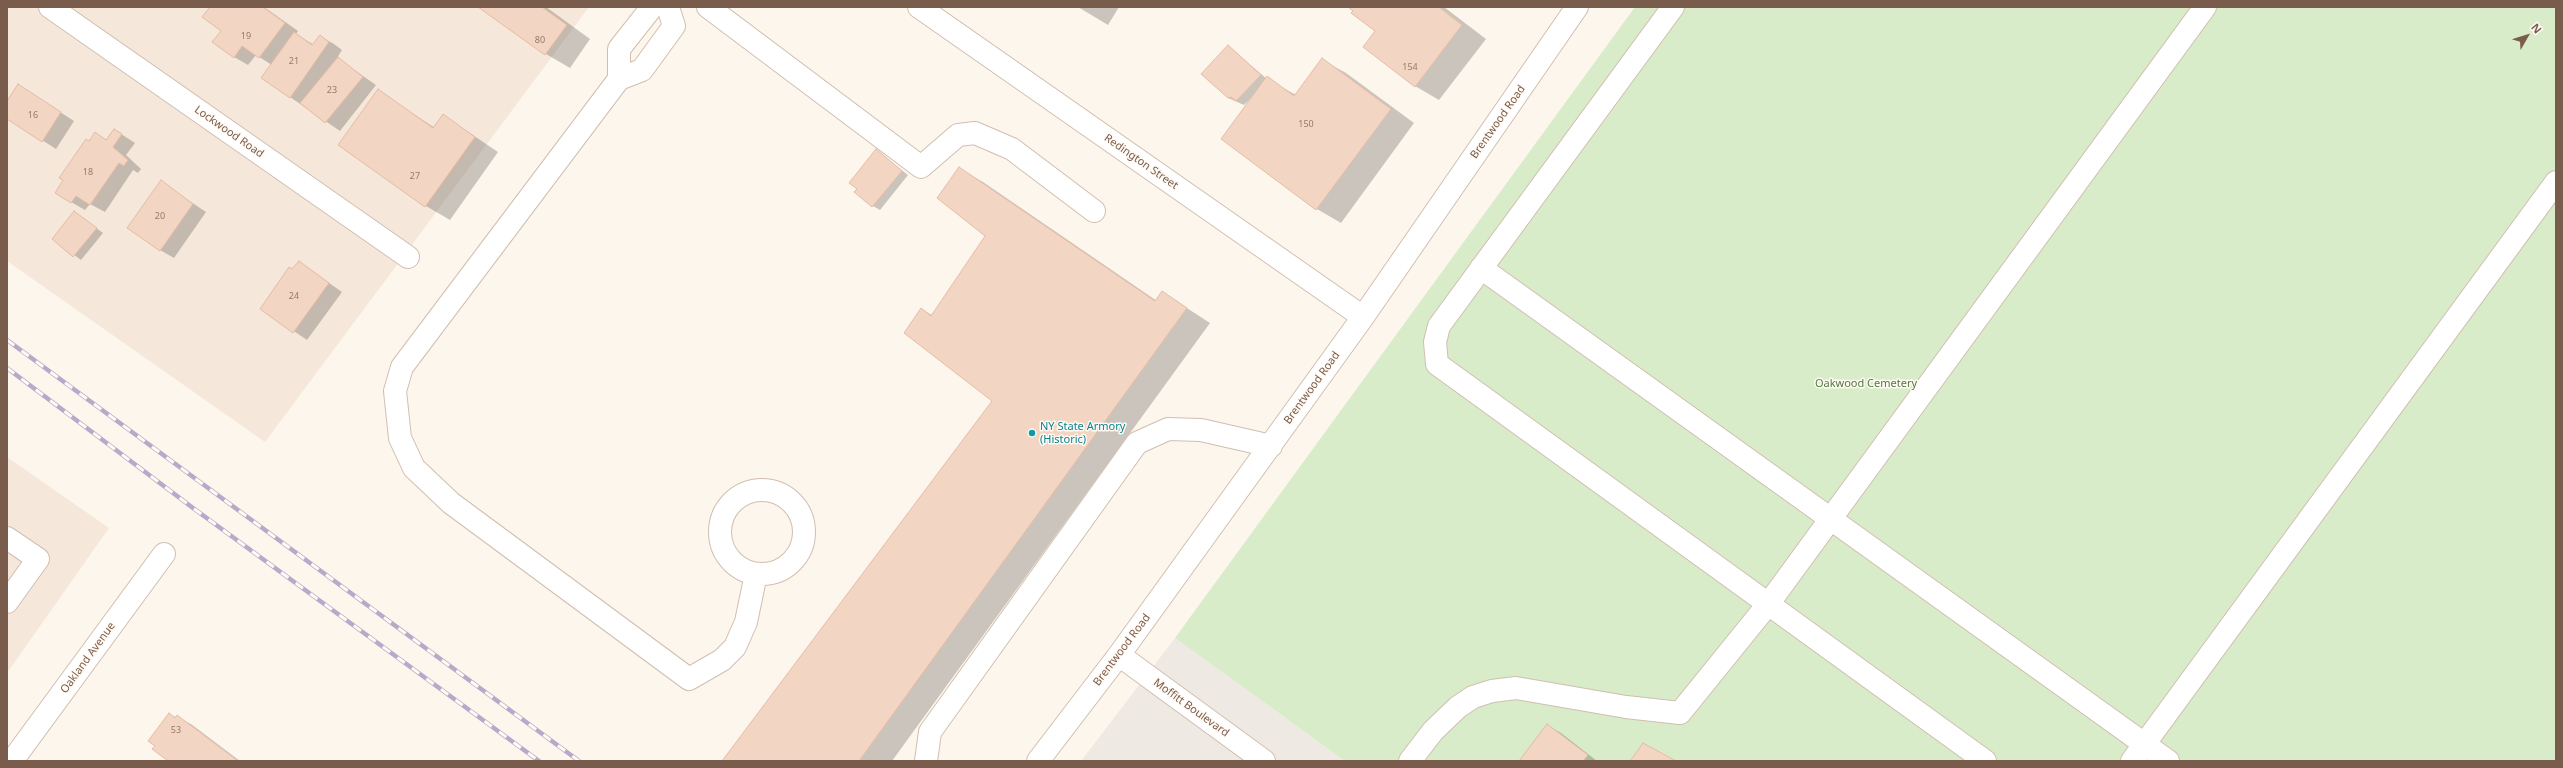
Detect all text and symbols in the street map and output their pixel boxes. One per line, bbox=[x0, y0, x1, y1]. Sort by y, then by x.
north arrow bbox=[2507, 16, 2547, 56]
text: N bbox=[2528, 20, 2545, 36]
house number: 19 bbox=[241, 31, 251, 41]
house number: 80 bbox=[535, 35, 545, 45]
house number: 21 bbox=[289, 56, 299, 66]
house number: 154 bbox=[1402, 62, 1418, 72]
street label: Brentwood Road bbox=[1468, 83, 1528, 161]
house number: 23 bbox=[327, 85, 337, 95]
street label: Lockwood Road bbox=[192, 103, 266, 161]
house number: 16 bbox=[28, 110, 38, 120]
house number: 150 bbox=[1298, 119, 1314, 129]
street label: Redington Street bbox=[1101, 132, 1181, 192]
house number: 18 bbox=[83, 167, 93, 177]
house number: 27 bbox=[410, 171, 420, 181]
house number: 20 bbox=[155, 211, 165, 221]
house number: 24 bbox=[289, 291, 299, 301]
street label: Brentwood Road bbox=[1281, 349, 1343, 427]
park label: Oakwood Cemetery bbox=[1815, 377, 1917, 391]
place label: NY State Armory (Historic) bbox=[1040, 420, 1125, 446]
marker: NY State Armory (Historic) bbox=[1027, 428, 1037, 438]
street label: Brentwood Road bbox=[1091, 612, 1153, 688]
street label: Oakland Avenue bbox=[58, 620, 118, 696]
street label: Moffitt Boulevard bbox=[1151, 676, 1231, 740]
house number: 53 bbox=[171, 725, 181, 735]

